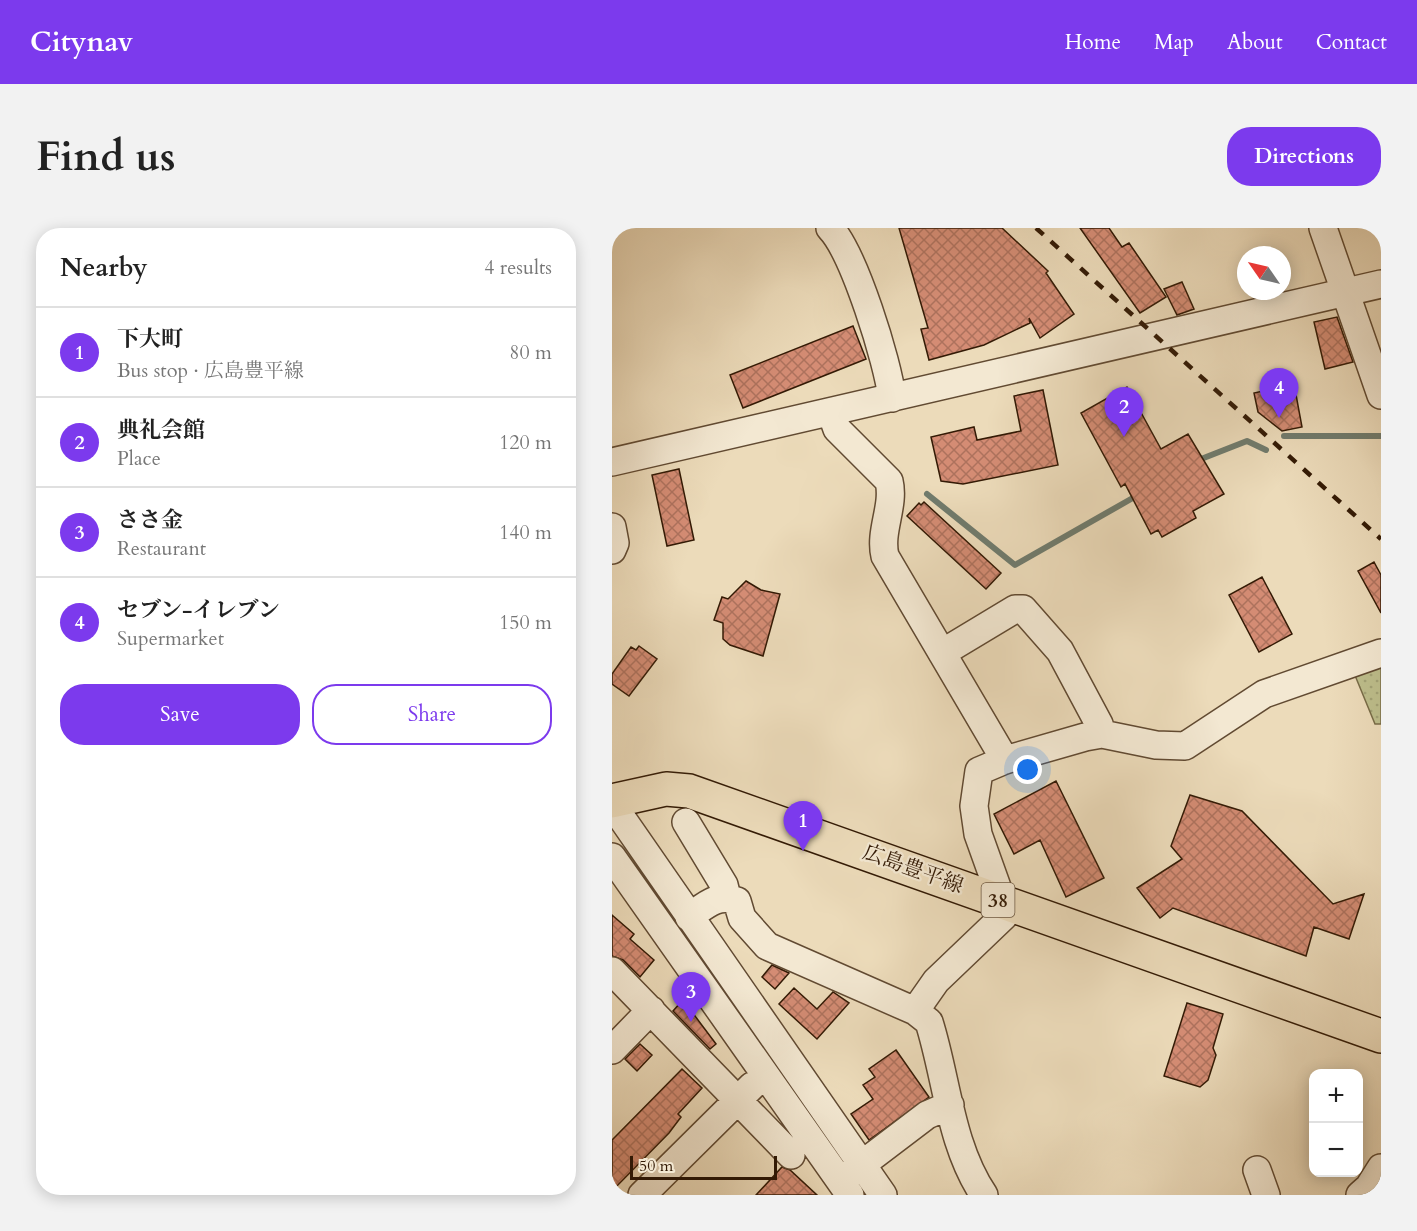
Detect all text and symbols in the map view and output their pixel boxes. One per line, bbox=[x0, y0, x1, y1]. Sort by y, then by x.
text: Citynav bbox=[30, 23, 133, 61]
text: Home bbox=[1065, 28, 1121, 57]
text: Map bbox=[1154, 28, 1194, 57]
text: About bbox=[1227, 28, 1283, 57]
text: Contact bbox=[1316, 28, 1387, 57]
button: Directions bbox=[1227, 127, 1381, 186]
text: Find us bbox=[36, 128, 176, 185]
north arrow bbox=[1237, 246, 1291, 300]
text: Nearby bbox=[60, 250, 148, 285]
text: 4 results bbox=[484, 254, 552, 281]
text: 下大町 bbox=[117, 324, 183, 354]
text: 1 bbox=[74, 339, 85, 366]
text: 80 m bbox=[509, 339, 552, 366]
text: Bus stop · 広島豊平線 bbox=[117, 357, 304, 384]
pin: 4 bbox=[1260, 368, 1298, 418]
pin: 2 bbox=[1104, 388, 1144, 437]
text: 典礼会館 bbox=[117, 415, 205, 445]
text: 2 bbox=[74, 429, 85, 456]
text: 120 m bbox=[499, 429, 552, 456]
text: Place bbox=[117, 445, 161, 472]
text: ささ金 bbox=[117, 505, 183, 535]
text: 3 bbox=[74, 519, 85, 546]
text: 140 m bbox=[499, 519, 552, 546]
text: Restaurant bbox=[117, 535, 206, 562]
text: セブン-イレブン bbox=[117, 595, 280, 625]
text: 4 bbox=[74, 609, 85, 636]
text: 150 m bbox=[499, 609, 552, 636]
text: Supermarket bbox=[117, 625, 224, 652]
button: Save bbox=[60, 684, 300, 745]
button: Share bbox=[312, 684, 552, 745]
your location bbox=[1013, 755, 1042, 784]
pin: 1 bbox=[784, 802, 822, 851]
street label: 広島豊平線 bbox=[859, 837, 967, 901]
road number: 38 bbox=[982, 883, 1014, 917]
pin: 3 bbox=[672, 972, 710, 1022]
map controls bbox=[1309, 1069, 1363, 1177]
button: + bbox=[1309, 1069, 1363, 1123]
button: − bbox=[1309, 1123, 1363, 1177]
scale bar bbox=[630, 1153, 777, 1180]
text: 50 m bbox=[639, 1155, 673, 1177]

